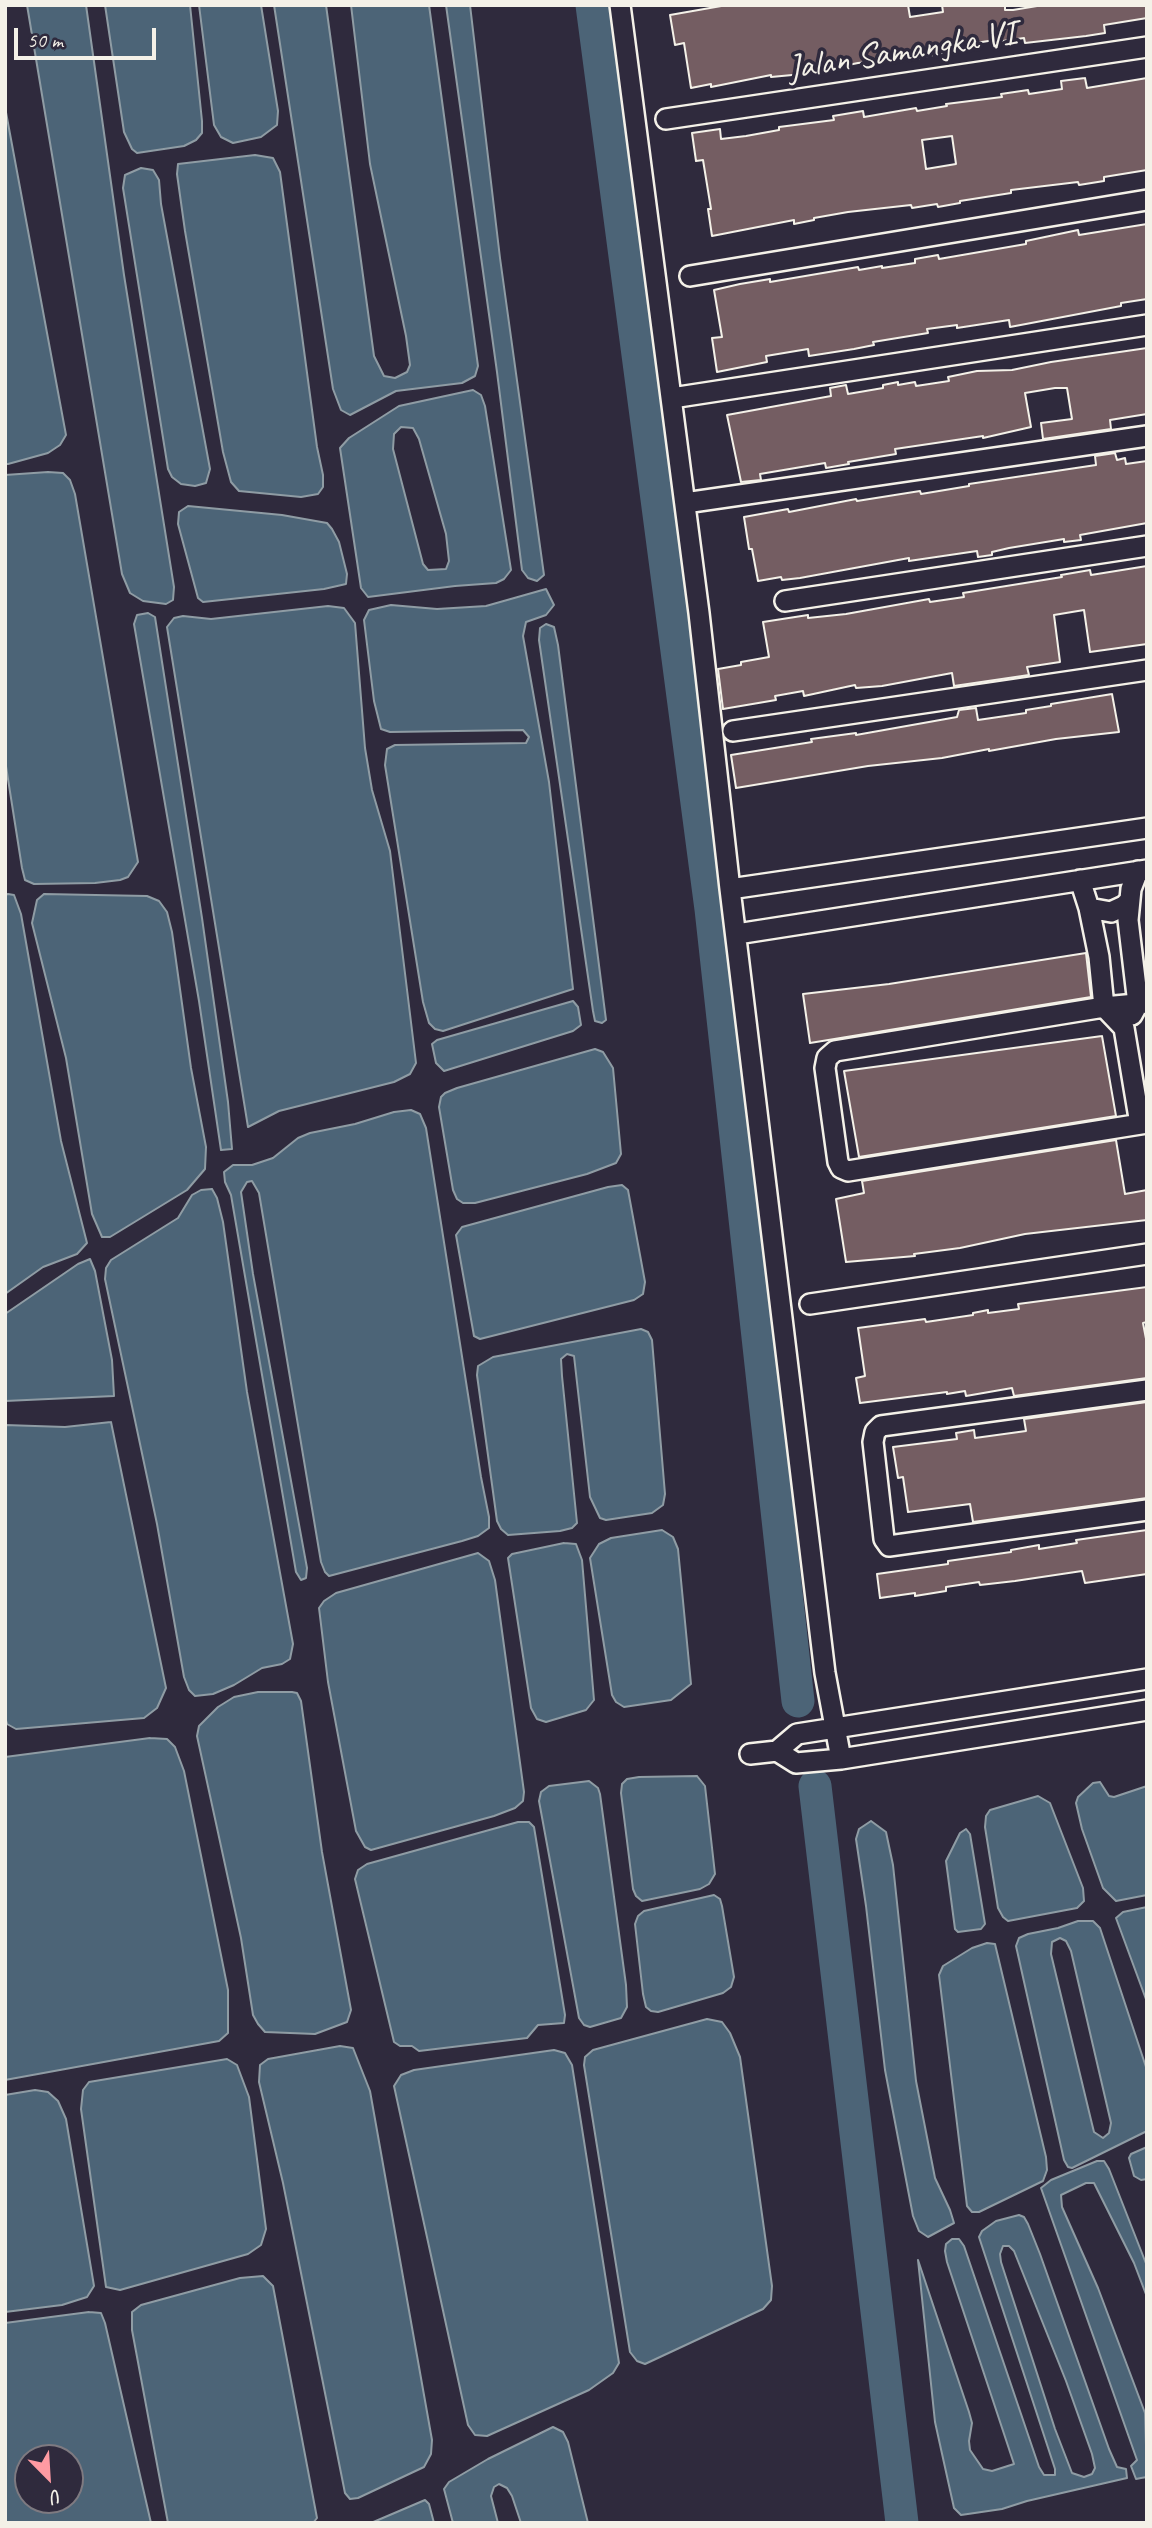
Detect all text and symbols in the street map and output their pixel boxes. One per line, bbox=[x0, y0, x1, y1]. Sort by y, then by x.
street label: Jalan Samangka VI bbox=[785, 13, 1019, 91]
scale bar bbox=[18, 14, 159, 58]
text: 50 m bbox=[27, 27, 63, 53]
north arrow bbox=[14, 2444, 84, 2514]
text: U bbox=[48, 2484, 66, 2509]

